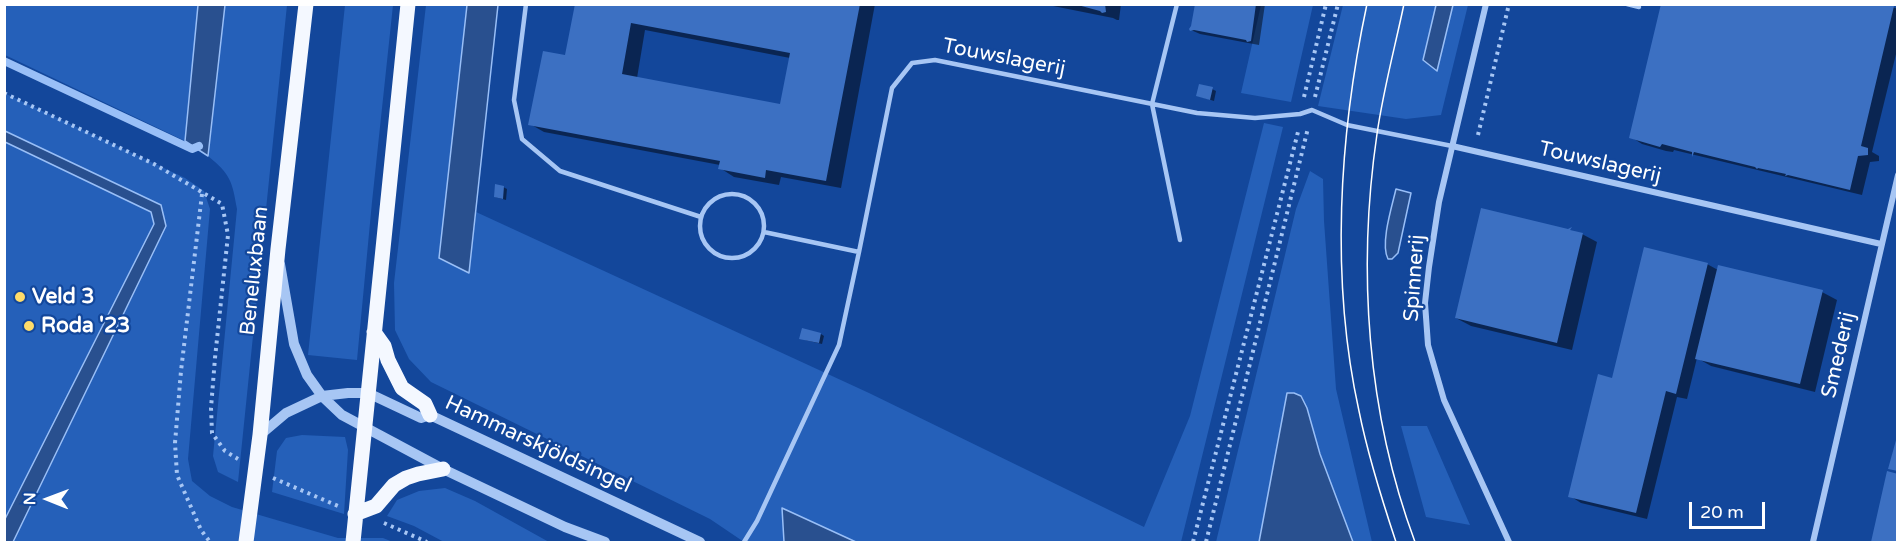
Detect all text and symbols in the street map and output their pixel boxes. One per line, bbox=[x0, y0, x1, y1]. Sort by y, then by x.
street label: Touwslagerij bbox=[940, 34, 1068, 82]
street label: Touwslagerij bbox=[1537, 137, 1663, 189]
street label: Beneluxbaan bbox=[236, 205, 274, 337]
street label: Spinnerij bbox=[1399, 234, 1431, 322]
place label: Veld 3 bbox=[32, 284, 94, 310]
marker: Veld 3 bbox=[13, 290, 27, 304]
street label: Smederij bbox=[1817, 309, 1861, 401]
place label: Roda '23 bbox=[41, 313, 130, 339]
marker: Roda '23 bbox=[22, 319, 36, 333]
street label: Hammarskjöldsingel bbox=[441, 391, 635, 499]
north arrow bbox=[18, 469, 78, 529]
scale bar bbox=[1692, 490, 1768, 528]
text: N bbox=[20, 492, 40, 505]
text: 20 m bbox=[1700, 501, 1744, 523]

